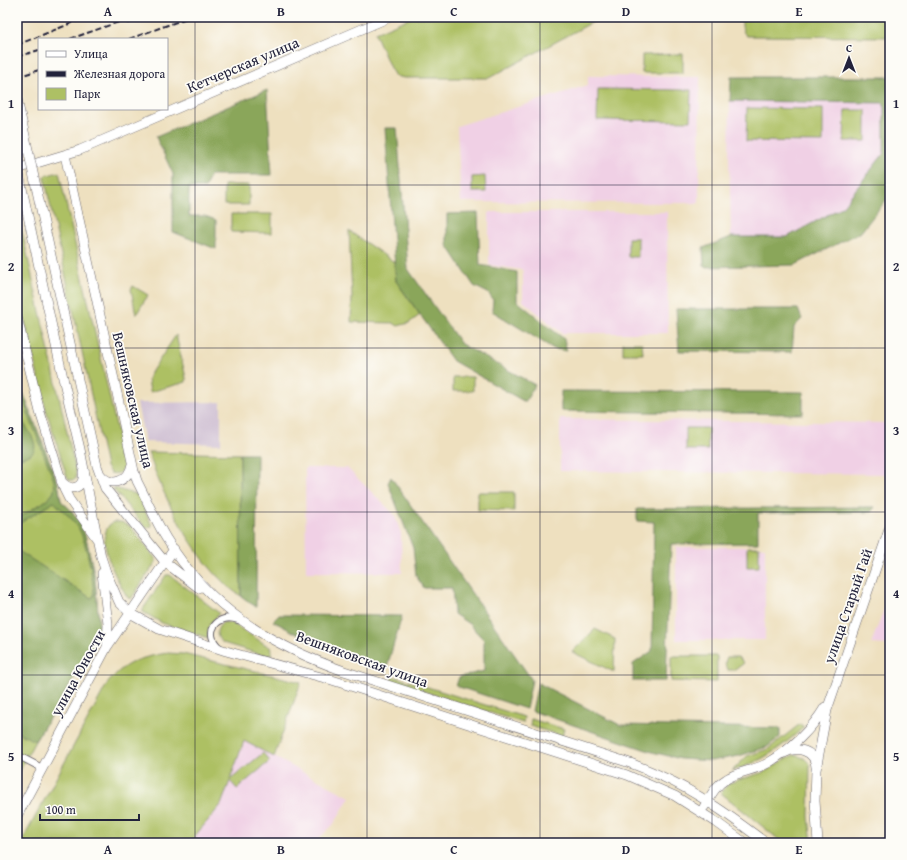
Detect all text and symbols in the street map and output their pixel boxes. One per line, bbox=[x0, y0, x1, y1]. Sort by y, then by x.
text: A bbox=[104, 2, 113, 21]
text: B bbox=[277, 2, 285, 21]
text: C bbox=[450, 2, 458, 21]
text: D bbox=[622, 2, 630, 21]
text: E bbox=[796, 2, 803, 21]
street label: Кетчерская улица bbox=[184, 31, 303, 98]
legend bbox=[38, 38, 168, 110]
north arrow bbox=[829, 38, 869, 78]
text: С bbox=[846, 40, 852, 56]
text: Улица bbox=[74, 45, 108, 62]
text: Железная дорога bbox=[73, 65, 165, 82]
text: Парк bbox=[74, 85, 101, 102]
text: 1 bbox=[8, 94, 14, 113]
text: 1 bbox=[893, 94, 899, 113]
text: 2 bbox=[8, 257, 15, 276]
text: 2 bbox=[893, 257, 900, 276]
street label: Вешняковская улица bbox=[108, 330, 160, 471]
text: 3 bbox=[8, 421, 14, 440]
text: 3 bbox=[893, 421, 899, 440]
street label: улица Старый Гай bbox=[818, 545, 877, 667]
text: 4 bbox=[8, 584, 15, 603]
text: 4 bbox=[893, 584, 900, 603]
street label: Вешняковская улица bbox=[293, 625, 432, 692]
street label: улица Юности bbox=[45, 626, 110, 721]
text: 5 bbox=[8, 747, 15, 766]
text: 5 bbox=[893, 747, 900, 766]
scale bar bbox=[40, 796, 139, 822]
text: 100 m bbox=[46, 801, 76, 818]
text: A bbox=[104, 840, 113, 859]
text: B bbox=[277, 840, 285, 859]
text: C bbox=[450, 840, 458, 859]
text: D bbox=[622, 840, 630, 859]
text: E bbox=[796, 840, 803, 859]

